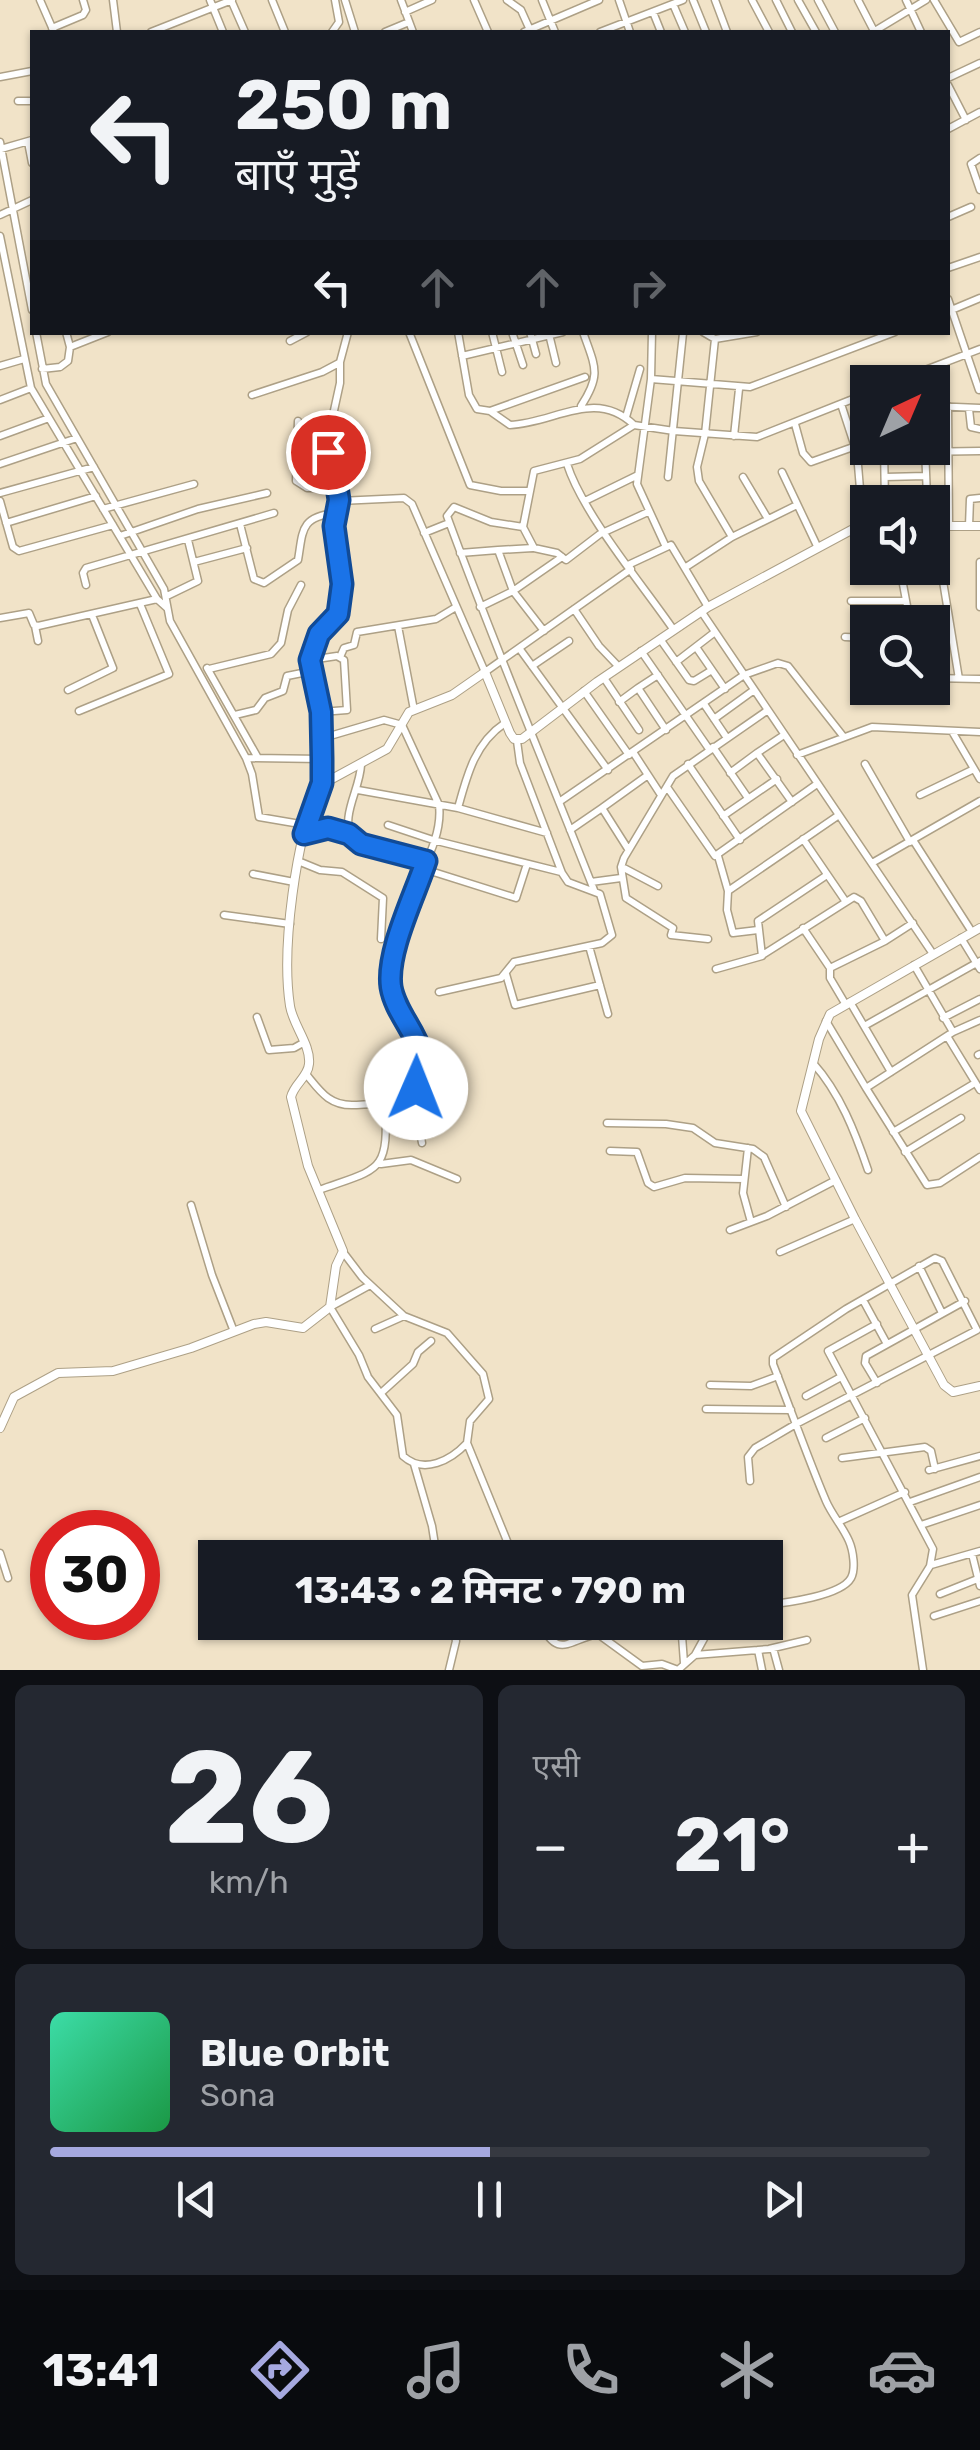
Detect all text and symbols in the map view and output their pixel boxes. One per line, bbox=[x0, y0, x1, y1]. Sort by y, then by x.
text: 250 m bbox=[235, 64, 452, 147]
icon: left bbox=[70, 70, 200, 200]
text: बाएँ मुड़ें bbox=[235, 148, 359, 201]
icon: left bbox=[305, 260, 360, 315]
icon: ahead bbox=[410, 260, 465, 315]
icon: ahead bbox=[515, 260, 570, 315]
icon: right bbox=[620, 260, 675, 315]
north arrow bbox=[850, 365, 950, 465]
map controls bbox=[850, 365, 950, 705]
pin bbox=[286, 410, 371, 495]
icon: arrive bbox=[301, 425, 356, 480]
button: sound bbox=[850, 485, 950, 585]
button: search bbox=[850, 605, 950, 705]
position arrow bbox=[364, 1036, 468, 1140]
speed limit sign: 30 bbox=[30, 1510, 160, 1640]
text: 13:43 · 2 मिनट · 790 m bbox=[295, 1567, 686, 1613]
text: 26 bbox=[164, 1720, 333, 1875]
text: एसी bbox=[533, 1747, 580, 1785]
text: 21° bbox=[674, 1801, 790, 1890]
text: − bbox=[533, 1814, 568, 1879]
text: + bbox=[896, 1814, 930, 1879]
text: km/h bbox=[209, 1863, 289, 1901]
text: Blue Orbit bbox=[200, 2030, 390, 2076]
text: Sona bbox=[200, 2076, 275, 2114]
icon: previous bbox=[169, 2172, 224, 2227]
icon: pause bbox=[462, 2172, 517, 2227]
icon: next bbox=[756, 2172, 811, 2227]
icon: directions bbox=[245, 2335, 315, 2405]
icon: music bbox=[401, 2335, 471, 2405]
icon: phone bbox=[556, 2335, 626, 2405]
icon: climate bbox=[712, 2335, 782, 2405]
icon: car bbox=[867, 2335, 937, 2405]
text: 13:41 bbox=[43, 2344, 160, 2397]

